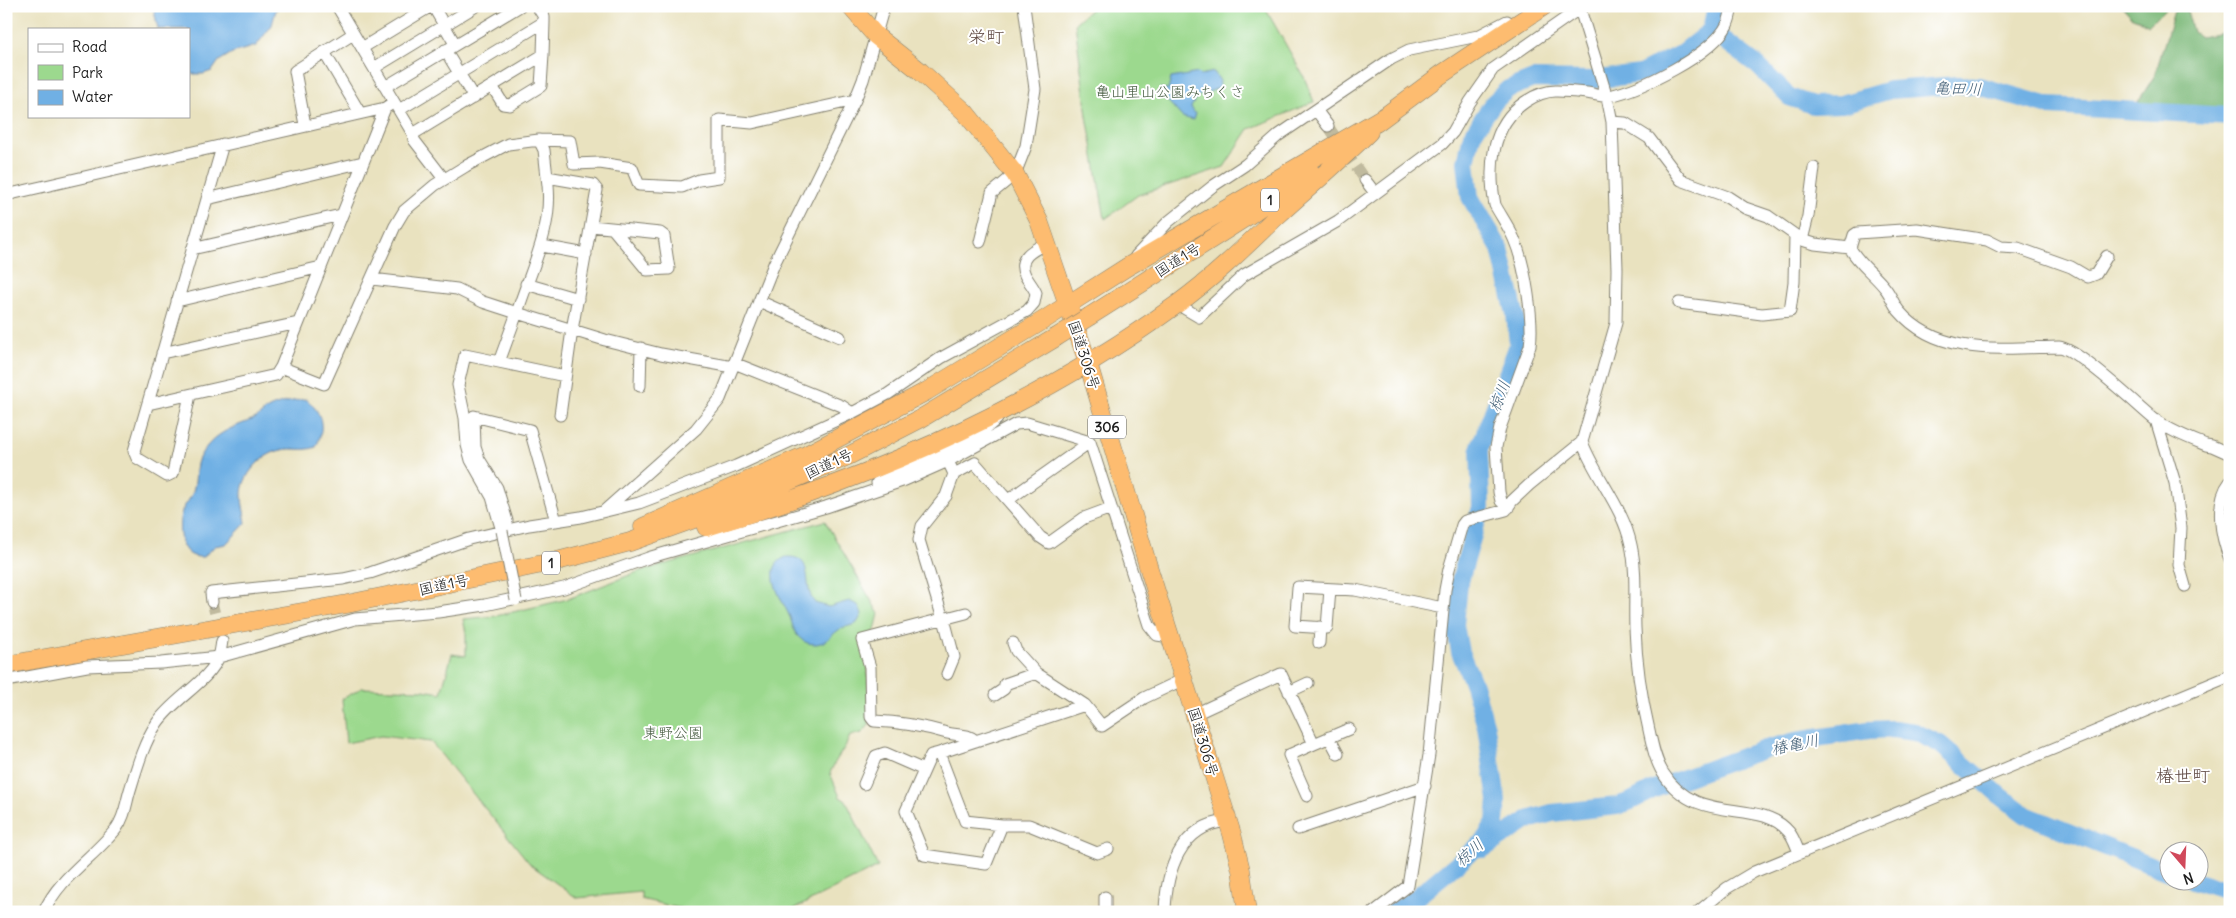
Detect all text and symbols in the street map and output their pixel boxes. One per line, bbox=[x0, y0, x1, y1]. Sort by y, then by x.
district label: 栄町 bbox=[968, 25, 1004, 48]
legend bbox=[28, 28, 190, 118]
text: Road bbox=[72, 37, 107, 56]
text: Park bbox=[72, 63, 103, 82]
water label: 亀田川 bbox=[1934, 77, 1982, 99]
park label: 亀山里山公園みちくさ bbox=[1095, 82, 1245, 101]
text: Water bbox=[72, 87, 113, 106]
road number: 1 bbox=[1261, 188, 1279, 212]
street label: 国道1号 bbox=[1151, 238, 1204, 281]
street label: 国道306号 bbox=[1064, 318, 1105, 392]
water label: 椋川 bbox=[1484, 377, 1514, 415]
road number: 306 bbox=[1088, 416, 1126, 438]
street label: 国道1号 bbox=[802, 444, 856, 483]
road number: 1 bbox=[542, 552, 560, 574]
street label: 国道1号 bbox=[417, 570, 471, 599]
street label: 国道306号 bbox=[1184, 705, 1223, 779]
park label: 東野公園 bbox=[643, 723, 703, 742]
water label: 椿亀川 bbox=[1770, 730, 1820, 758]
district label: 椿世町 bbox=[2156, 764, 2210, 787]
water label: 椋川 bbox=[1450, 834, 1488, 870]
north arrow bbox=[2158, 840, 2208, 890]
text: N bbox=[2181, 868, 2196, 888]

